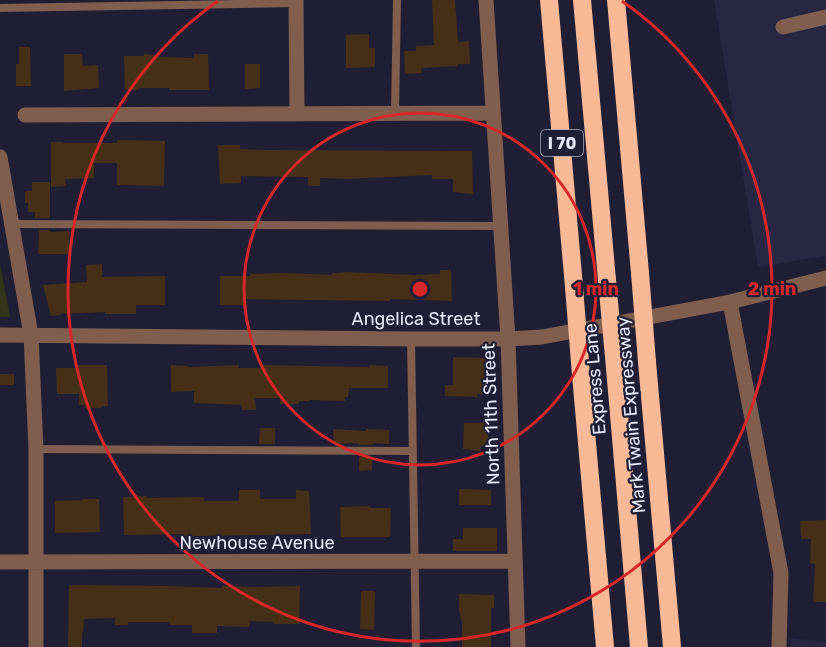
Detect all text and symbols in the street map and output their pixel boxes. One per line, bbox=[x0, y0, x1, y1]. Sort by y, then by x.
road number: I 70 bbox=[541, 130, 583, 156]
text: 1 min bbox=[573, 278, 619, 300]
text: 2 min bbox=[748, 278, 796, 300]
centre of rings bbox=[410, 279, 430, 299]
street label: Angelica Street bbox=[352, 308, 480, 330]
street label: Mark Twain Expressway bbox=[611, 316, 651, 514]
street label: Express Lane bbox=[579, 322, 611, 436]
street label: North 11th Street bbox=[478, 343, 504, 485]
street label: Newhouse Avenue bbox=[179, 532, 335, 554]

